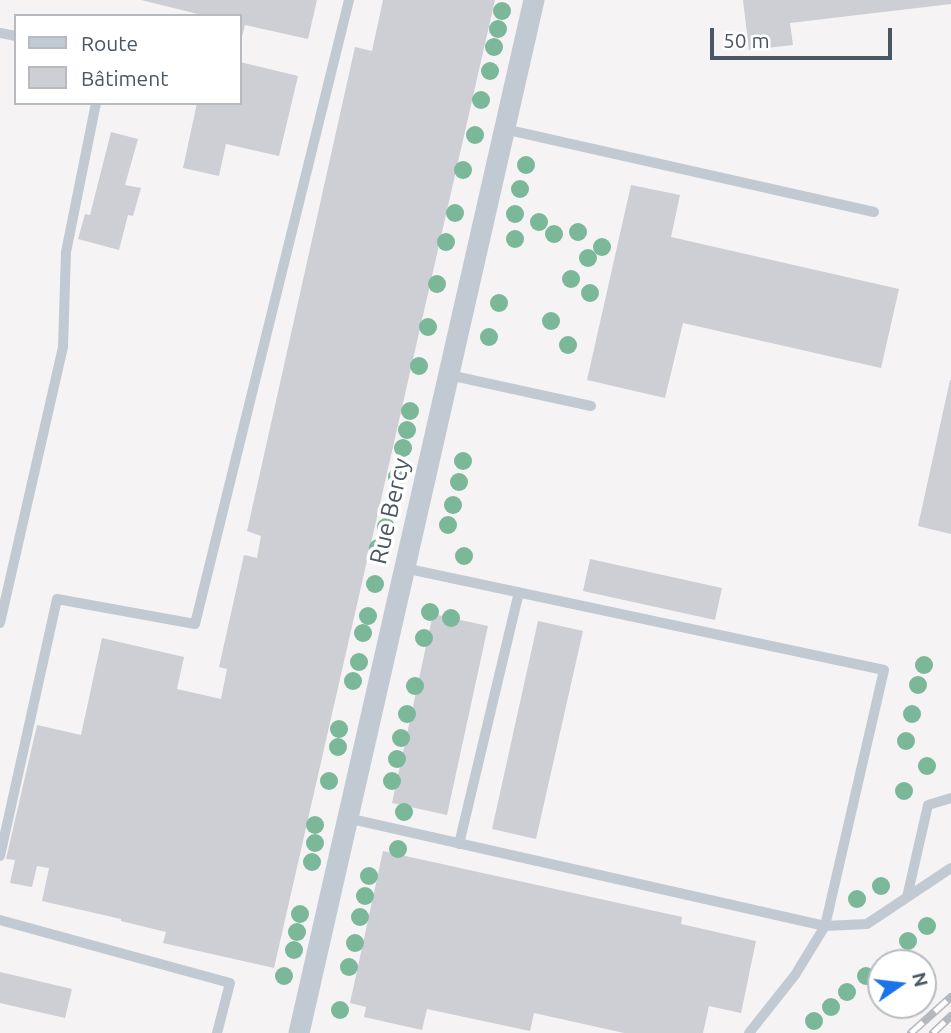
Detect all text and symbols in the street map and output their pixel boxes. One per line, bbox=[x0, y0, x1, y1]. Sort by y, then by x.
legend bbox=[14, 14, 242, 105]
scale bar bbox=[713, 14, 895, 58]
text: 50 m bbox=[723, 28, 770, 52]
text: Route bbox=[81, 31, 138, 55]
text: Bâtiment bbox=[81, 66, 168, 90]
street label: Rue Bercy bbox=[364, 455, 416, 567]
north arrow bbox=[867, 949, 937, 1019]
text: N bbox=[908, 970, 933, 989]

